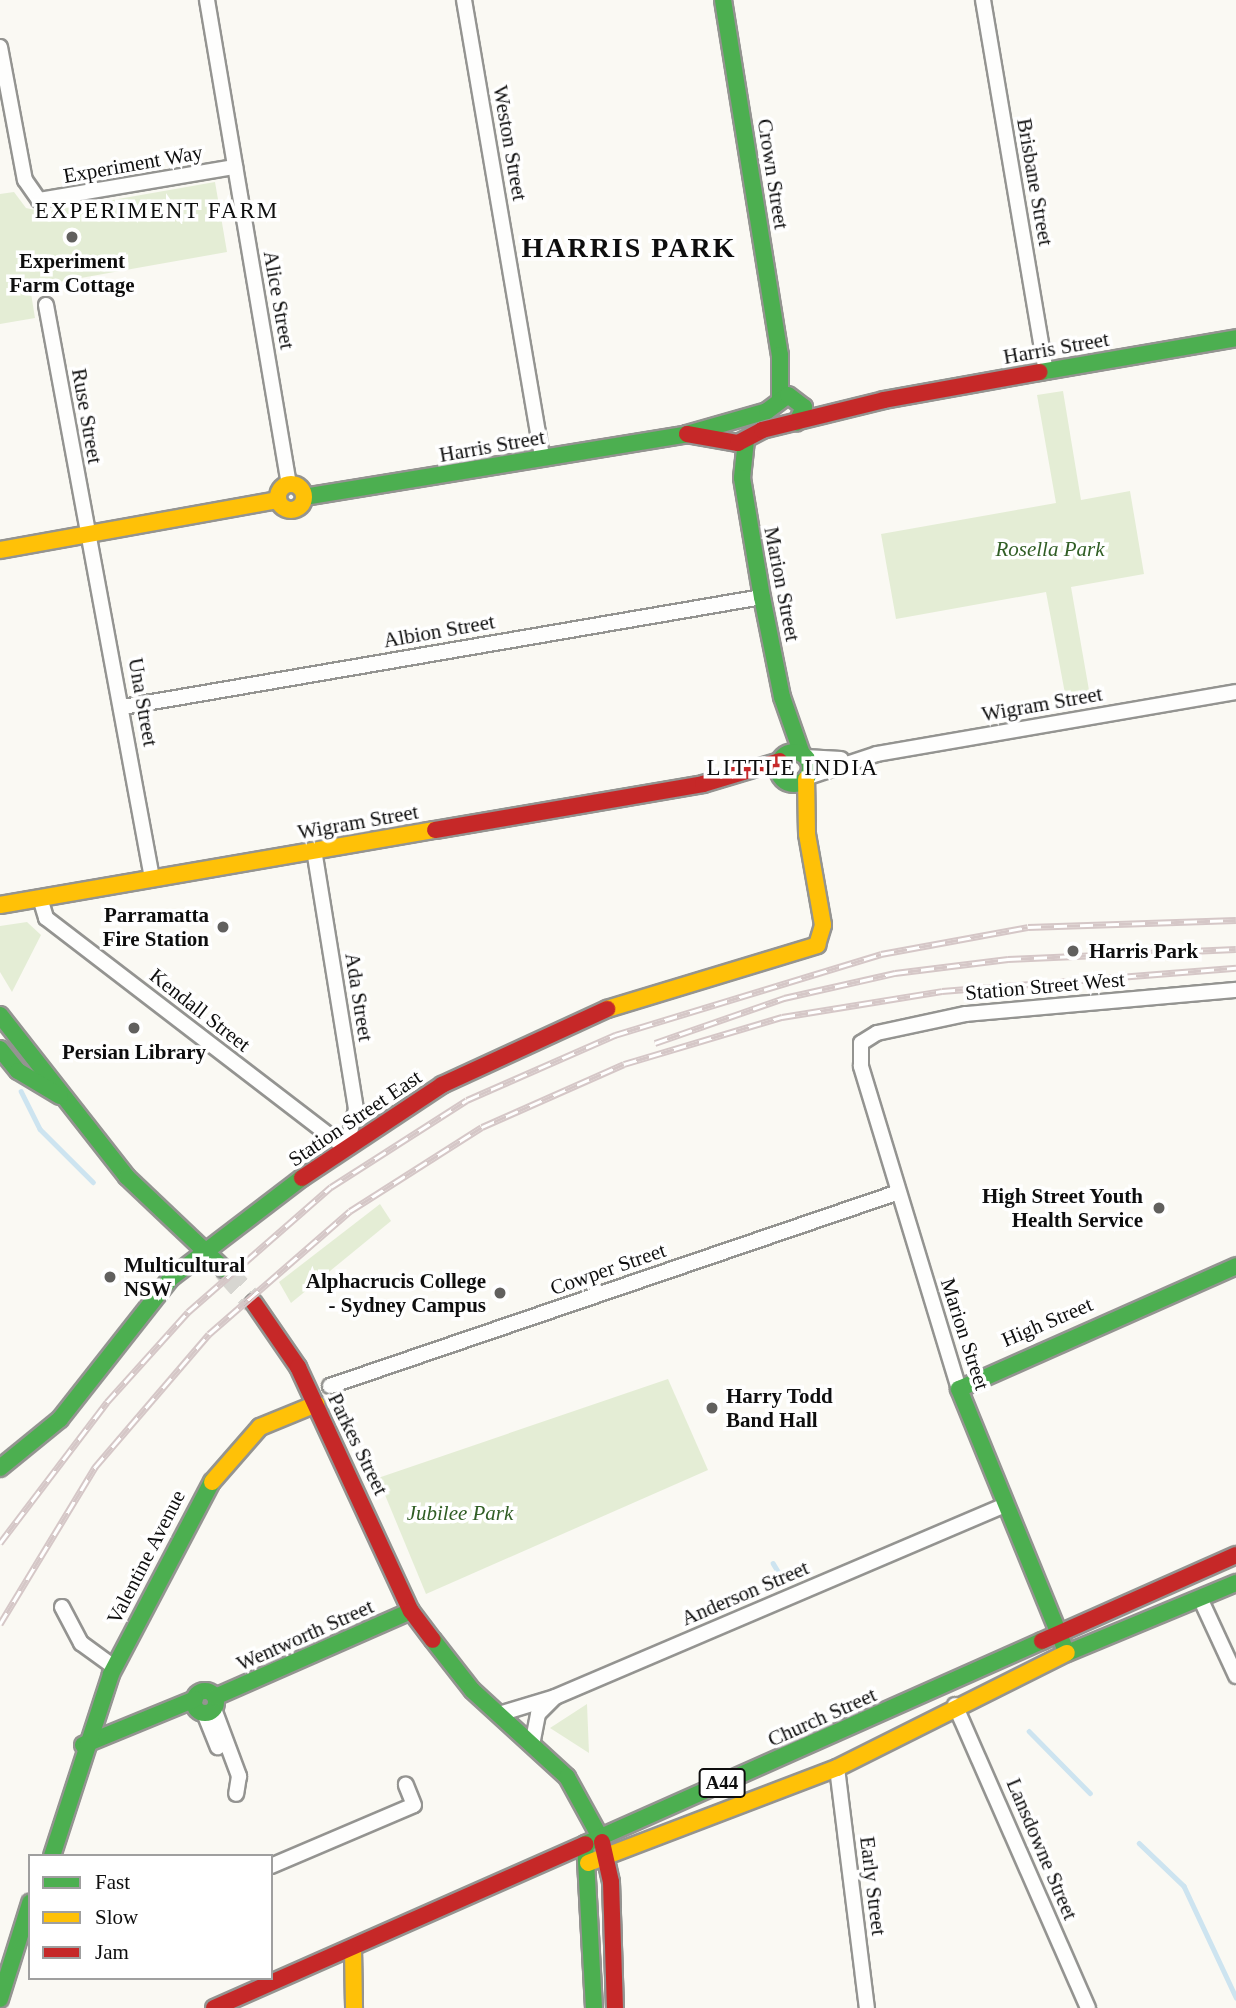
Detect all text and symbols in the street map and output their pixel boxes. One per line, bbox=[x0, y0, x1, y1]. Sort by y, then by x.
street label: Weston Street bbox=[487, 83, 533, 203]
street label: Brisbane Street bbox=[1011, 116, 1059, 248]
street label: Crown Street bbox=[752, 117, 794, 231]
street label: Experiment Way bbox=[61, 139, 205, 189]
district label: EXPERIMENT FARM bbox=[36, 197, 278, 225]
marker: Experiment Farm Cottage bbox=[64, 229, 80, 245]
district label: HARRIS PARK bbox=[523, 231, 735, 265]
place label: Experiment Farm Cottage bbox=[9, 248, 135, 298]
street label: Alice Street bbox=[258, 249, 300, 351]
street label: Harris Street bbox=[1001, 326, 1111, 370]
street label: Ruse Street bbox=[66, 366, 108, 466]
street label: Harris Street bbox=[437, 424, 547, 468]
street label: Marion Street bbox=[759, 525, 805, 643]
park label: Rosella Park bbox=[995, 536, 1105, 562]
street label: Albion Street bbox=[381, 609, 497, 653]
street label: Una Street bbox=[123, 656, 163, 748]
street label: Wigram Street bbox=[980, 681, 1104, 727]
district label: LITTLE INDIA bbox=[708, 754, 878, 782]
street label: Wigram Street bbox=[296, 799, 420, 845]
place label: Parramatta Fire Station bbox=[103, 902, 209, 952]
marker: Parramatta Fire Station bbox=[215, 919, 231, 935]
place label: Harris Park bbox=[1089, 938, 1198, 964]
marker: Harris Park bbox=[1063, 941, 1083, 961]
street label: Ada Street bbox=[340, 951, 378, 1043]
street label: Kendall Street bbox=[145, 963, 255, 1057]
street label: Station Street West bbox=[964, 966, 1126, 1006]
marker: Persian Library bbox=[126, 1020, 142, 1036]
place label: Persian Library bbox=[62, 1039, 206, 1065]
street label: Station Street East bbox=[284, 1064, 426, 1172]
place label: High Street Youth Health Service bbox=[981, 1183, 1143, 1233]
marker: High Street Youth Health Service bbox=[1149, 1198, 1169, 1218]
street label: Cowper Street bbox=[547, 1237, 669, 1301]
place label: Multicultural NSW bbox=[124, 1252, 245, 1302]
place label: Alphacrucis College - Sydney Campus bbox=[306, 1268, 486, 1318]
marker: Multicultural NSW bbox=[102, 1269, 118, 1285]
street label: Marion Street bbox=[935, 1275, 995, 1393]
marker: Alphacrucis College - Sydney Campus bbox=[492, 1285, 508, 1301]
street label: High Street bbox=[998, 1292, 1096, 1352]
place label: Harry Todd Band Hall bbox=[726, 1383, 833, 1433]
street label: Parkes Street bbox=[323, 1389, 393, 1499]
marker: Harry Todd Band Hall bbox=[704, 1400, 720, 1416]
street label: Valentine Avenue bbox=[101, 1485, 191, 1629]
park label: Jubilee Park bbox=[407, 1500, 513, 1526]
street label: Anderson Street bbox=[678, 1555, 812, 1631]
street label: Wentworth Street bbox=[233, 1594, 377, 1676]
street label: Church Street bbox=[764, 1682, 880, 1752]
road number: A44 bbox=[698, 1768, 746, 1798]
street label: Lansdowne Street bbox=[1001, 1775, 1083, 1923]
street label: Early Street bbox=[854, 1835, 892, 1937]
legend bbox=[28, 1854, 273, 1980]
text: Fast bbox=[95, 1870, 130, 1894]
text: Slow bbox=[95, 1905, 138, 1929]
text: Jam bbox=[95, 1940, 129, 1964]

